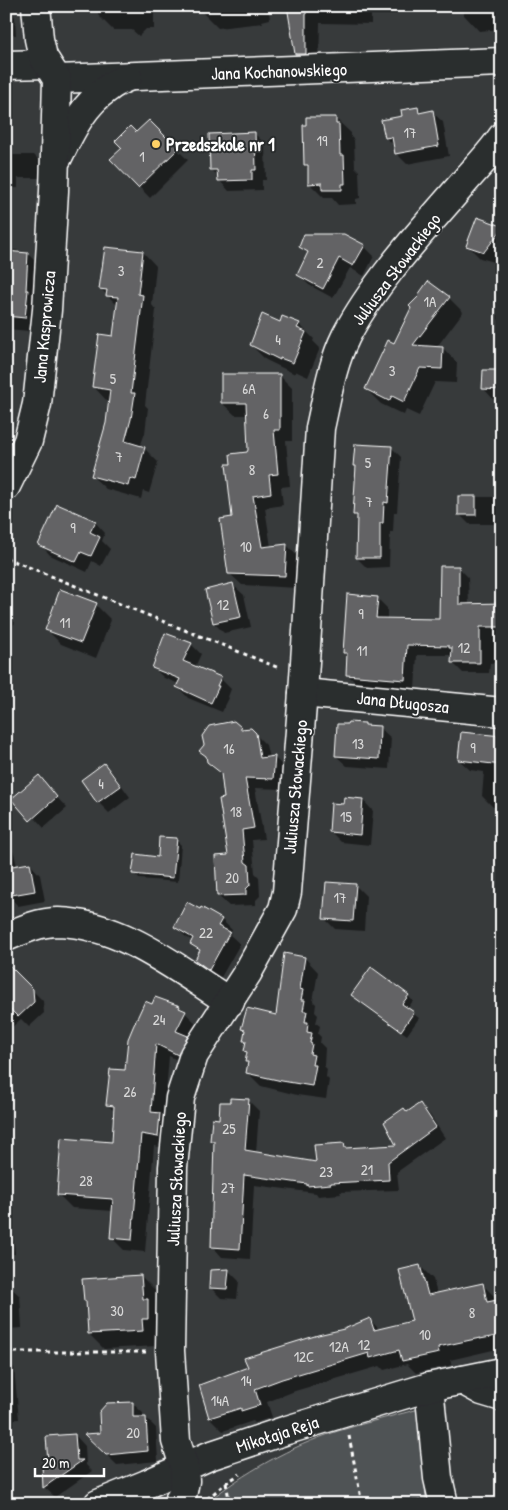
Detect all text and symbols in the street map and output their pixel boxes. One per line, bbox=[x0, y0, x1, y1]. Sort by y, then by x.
street label: Jana Kochanowskiego bbox=[211, 56, 347, 86]
house number: 17 bbox=[404, 122, 416, 143]
house number: 19 bbox=[317, 130, 328, 151]
place label: Przedszkole nr 1 bbox=[166, 132, 275, 157]
marker: Przedszkole nr 1 bbox=[150, 138, 162, 150]
house number: 1 bbox=[139, 146, 145, 167]
street label: Juliusza Słowackiego bbox=[346, 208, 446, 330]
house number: 2 bbox=[316, 252, 324, 273]
house number: 3 bbox=[118, 260, 125, 281]
street label: Jana Kasprowicza bbox=[27, 270, 61, 384]
house number: 1A bbox=[424, 291, 437, 312]
house number: 4 bbox=[275, 329, 281, 350]
house number: 3 bbox=[389, 360, 396, 381]
house number: 5 bbox=[110, 368, 117, 389]
house number: 6A bbox=[242, 378, 256, 399]
house number: 6 bbox=[263, 403, 269, 424]
house number: 7 bbox=[115, 446, 123, 467]
house number: 5 bbox=[365, 452, 372, 473]
house number: 8 bbox=[249, 459, 255, 480]
house number: 7 bbox=[365, 491, 373, 512]
house number: 9 bbox=[70, 517, 76, 538]
house number: 10 bbox=[240, 536, 252, 557]
house number: 12 bbox=[217, 594, 229, 615]
house number: 9 bbox=[358, 603, 364, 624]
house number: 11 bbox=[60, 612, 70, 633]
house number: 12 bbox=[458, 637, 470, 658]
house number: 11 bbox=[357, 640, 367, 661]
street label: Jana Długosza bbox=[356, 685, 450, 719]
street label: Juliusza Słowackiego bbox=[277, 719, 313, 855]
house number: 13 bbox=[352, 733, 364, 754]
house number: 9 bbox=[470, 737, 476, 758]
house number: 16 bbox=[223, 738, 235, 759]
house number: 4 bbox=[98, 773, 104, 794]
house number: 18 bbox=[230, 801, 242, 822]
house number: 15 bbox=[340, 806, 353, 827]
house number: 20 bbox=[225, 867, 239, 888]
house number: 17 bbox=[334, 887, 346, 908]
house number: 22 bbox=[199, 922, 213, 943]
house number: 24 bbox=[153, 1009, 166, 1030]
house number: 26 bbox=[123, 1081, 137, 1102]
street label: Juliusza Słowackiego bbox=[160, 1111, 192, 1247]
house number: 25 bbox=[222, 1118, 236, 1139]
house number: 21 bbox=[361, 1159, 373, 1180]
house number: 23 bbox=[319, 1161, 333, 1182]
house number: 28 bbox=[79, 1170, 93, 1191]
house number: 27 bbox=[221, 1177, 235, 1198]
house number: 30 bbox=[110, 1300, 124, 1321]
house number: 8 bbox=[469, 1302, 475, 1323]
house number: 10 bbox=[419, 1324, 431, 1345]
house number: 12 bbox=[358, 1334, 370, 1355]
house number: 12A bbox=[329, 1336, 350, 1357]
house number: 12C bbox=[294, 1346, 314, 1367]
house number: 14 bbox=[240, 1370, 252, 1391]
house number: 14A bbox=[211, 1390, 230, 1411]
street label: Mikołaja Reja bbox=[233, 1409, 321, 1459]
house number: 20 bbox=[126, 1422, 140, 1443]
scale bar bbox=[35, 1445, 104, 1477]
text: 20 m bbox=[42, 1452, 69, 1473]

